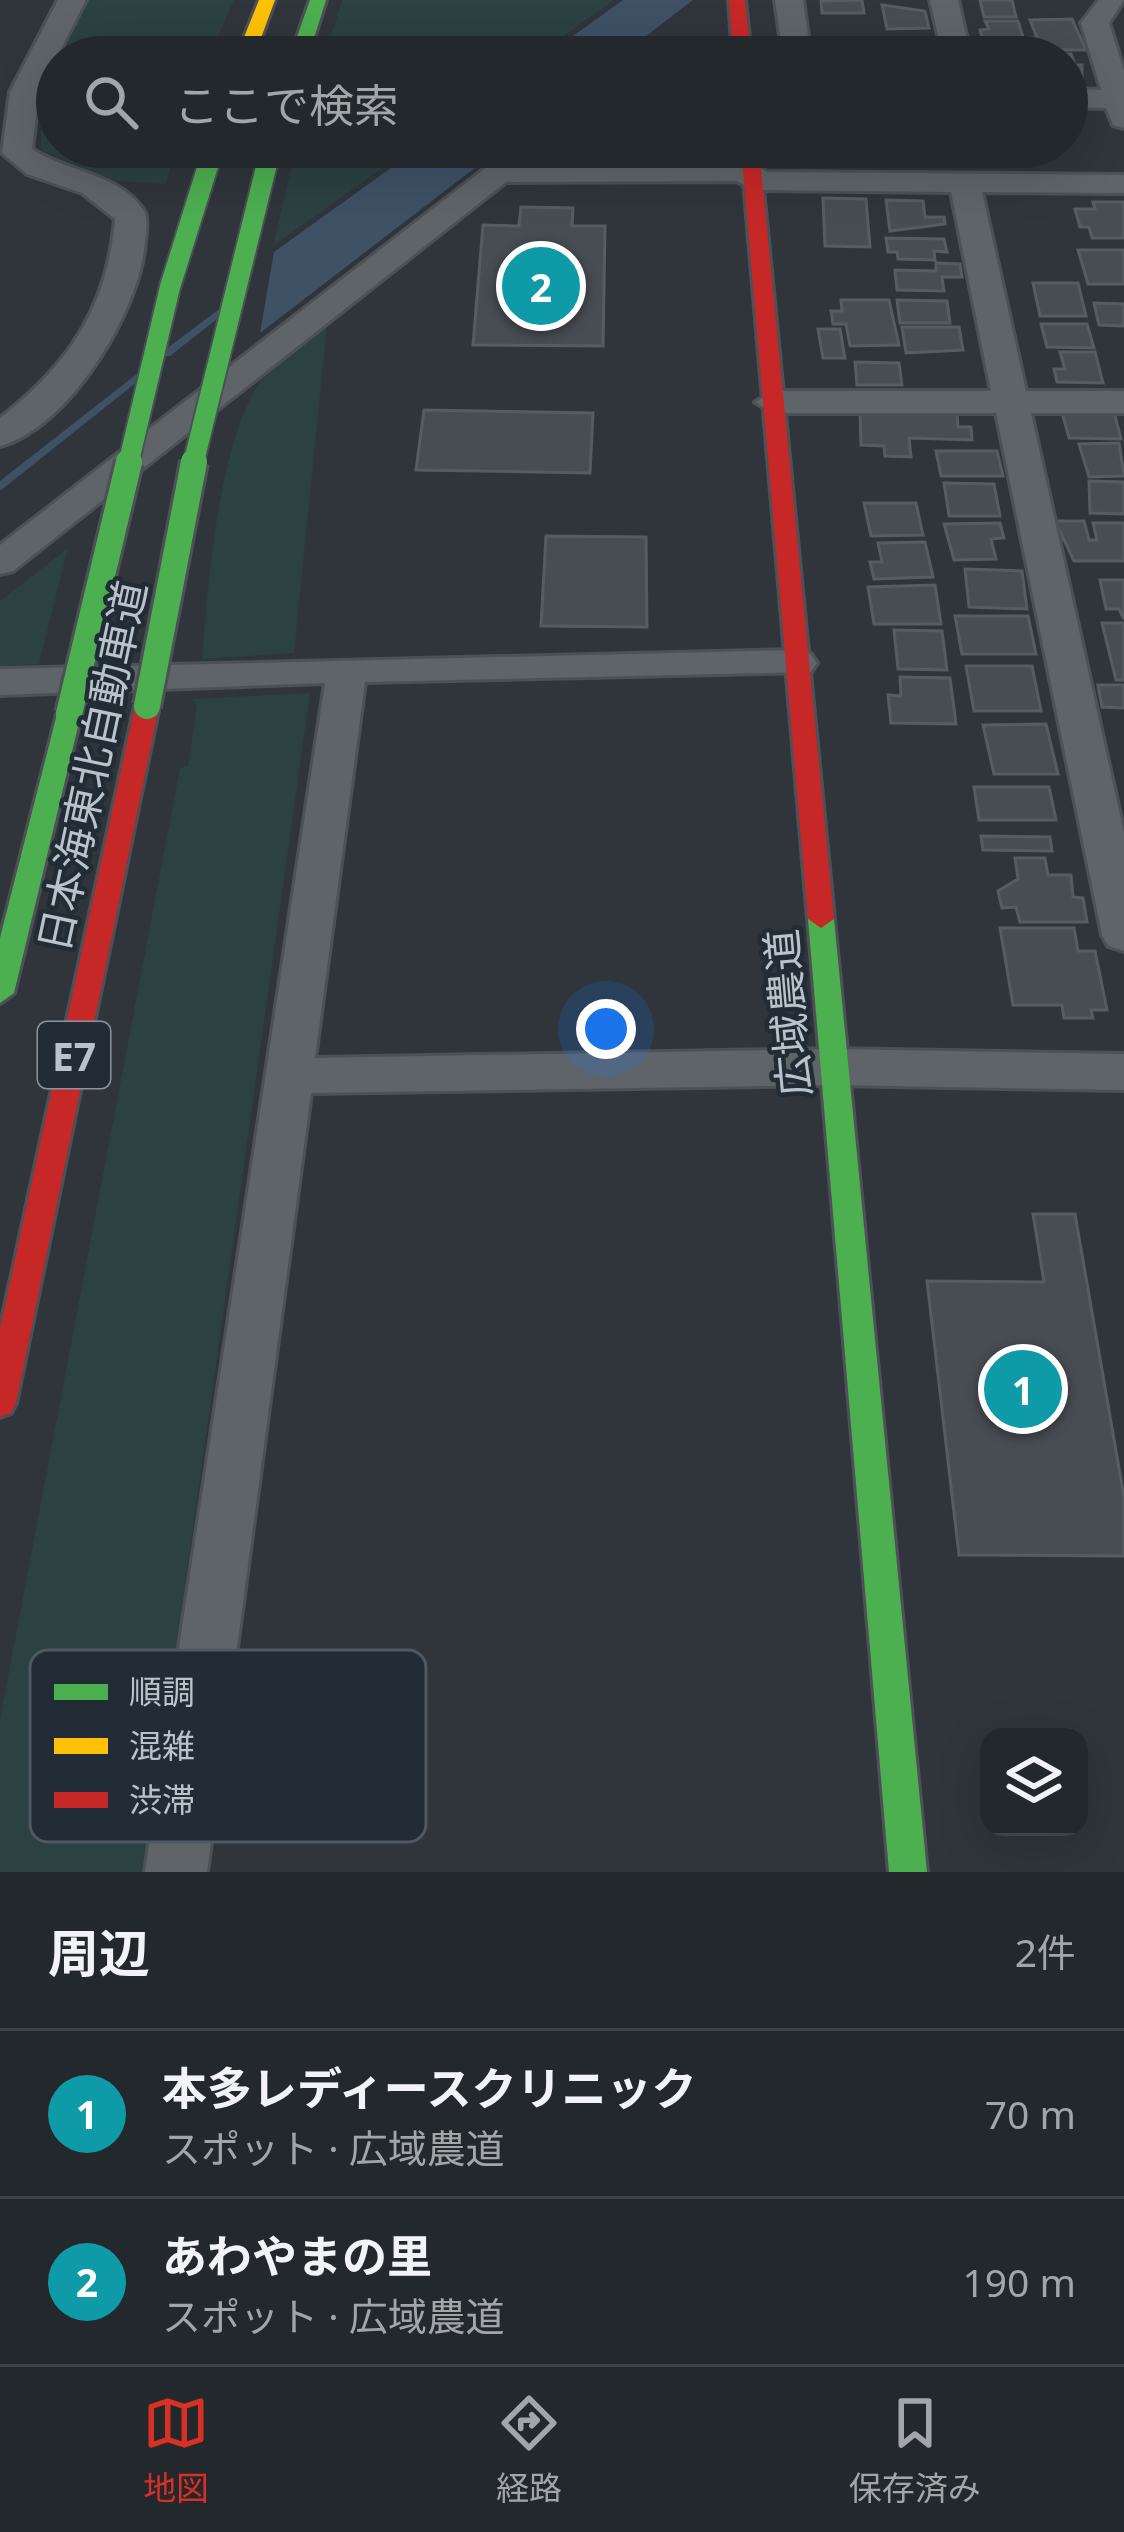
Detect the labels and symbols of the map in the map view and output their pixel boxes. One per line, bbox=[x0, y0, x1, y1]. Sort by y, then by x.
pin: 2 bbox=[502, 241, 580, 331]
street label: 日本海東北自動車道 bbox=[24, 575, 158, 957]
street label: 広域農道 bbox=[751, 927, 823, 1099]
your location bbox=[576, 999, 636, 1059]
road number: E7 bbox=[38, 1022, 110, 1088]
pin: 1 bbox=[984, 1344, 1062, 1434]
legend bbox=[30, 1650, 426, 1842]
text: 順調 bbox=[129, 1669, 195, 1714]
text: 混雑 bbox=[129, 1723, 195, 1768]
text: 渋滞 bbox=[129, 1777, 195, 1822]

